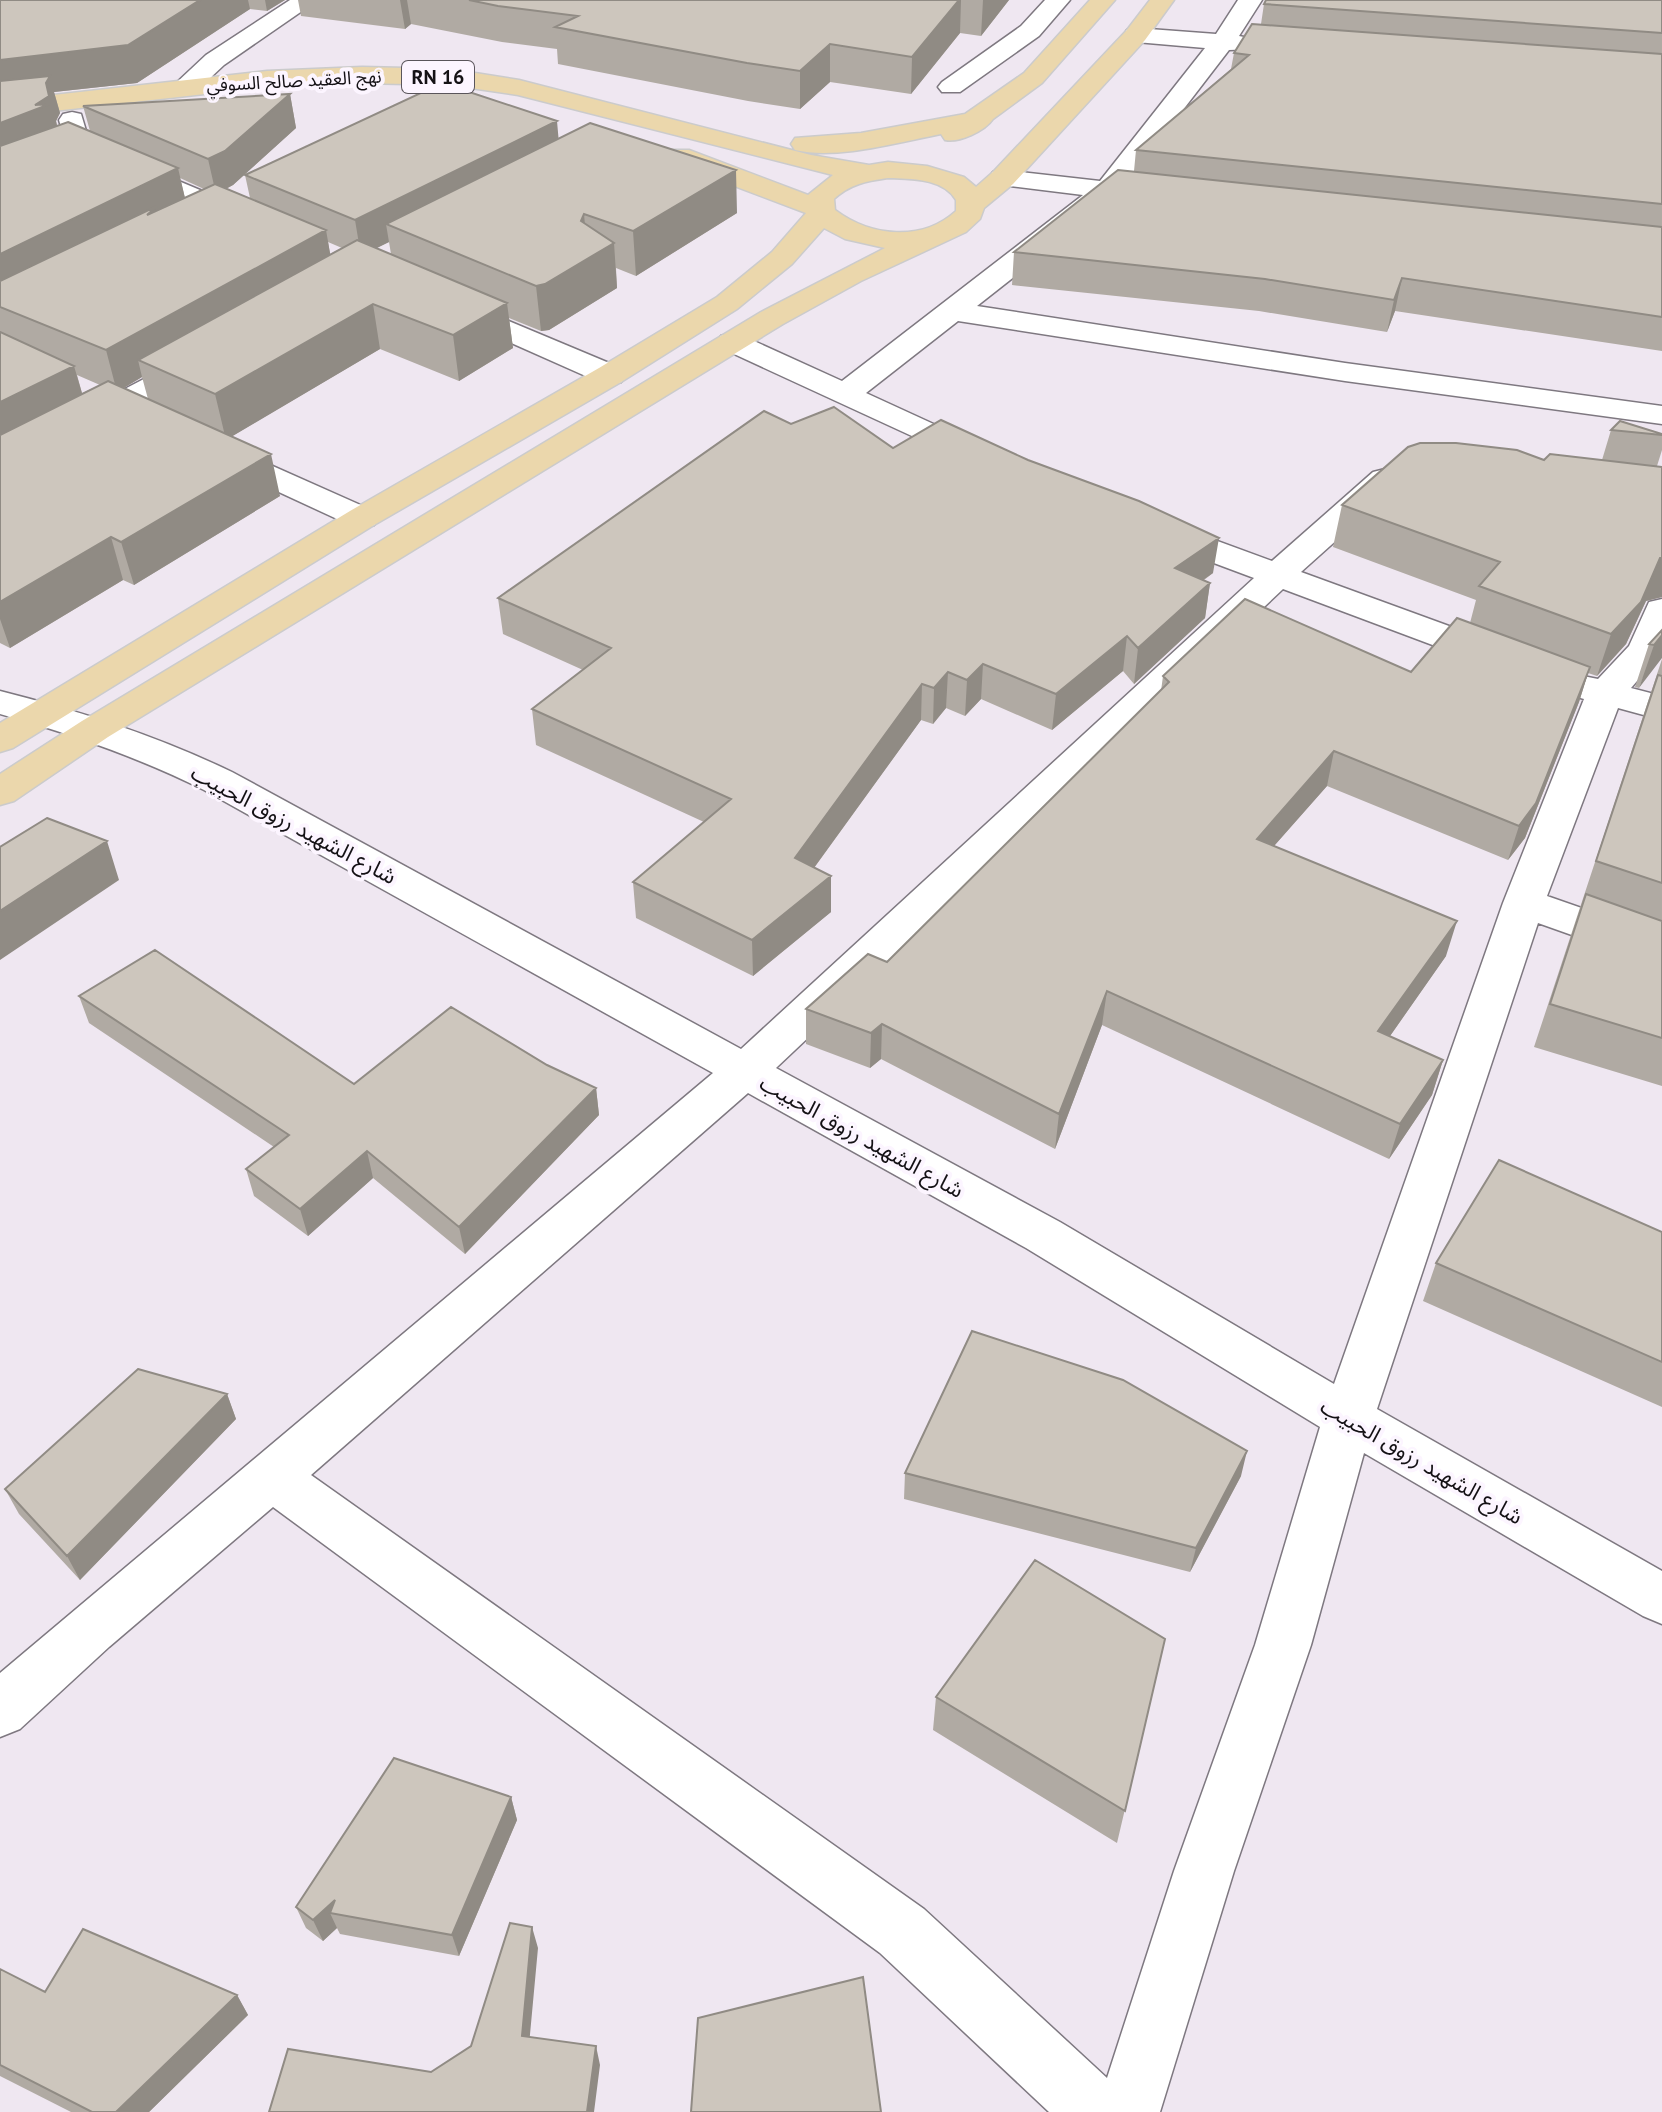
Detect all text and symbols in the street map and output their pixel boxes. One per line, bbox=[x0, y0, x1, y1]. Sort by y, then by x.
road number: RN 16 bbox=[402, 61, 474, 93]
street label: نهج العقيد صالح السوفي bbox=[206, 64, 382, 99]
street label: شارع الشهيد رزوق الحبيب bbox=[185, 758, 402, 893]
street label: شارع الشهيد رزوق الحبيب bbox=[754, 1068, 969, 1206]
street label: شارع الشهيد رزوق الحبيب bbox=[1314, 1392, 1528, 1533]

